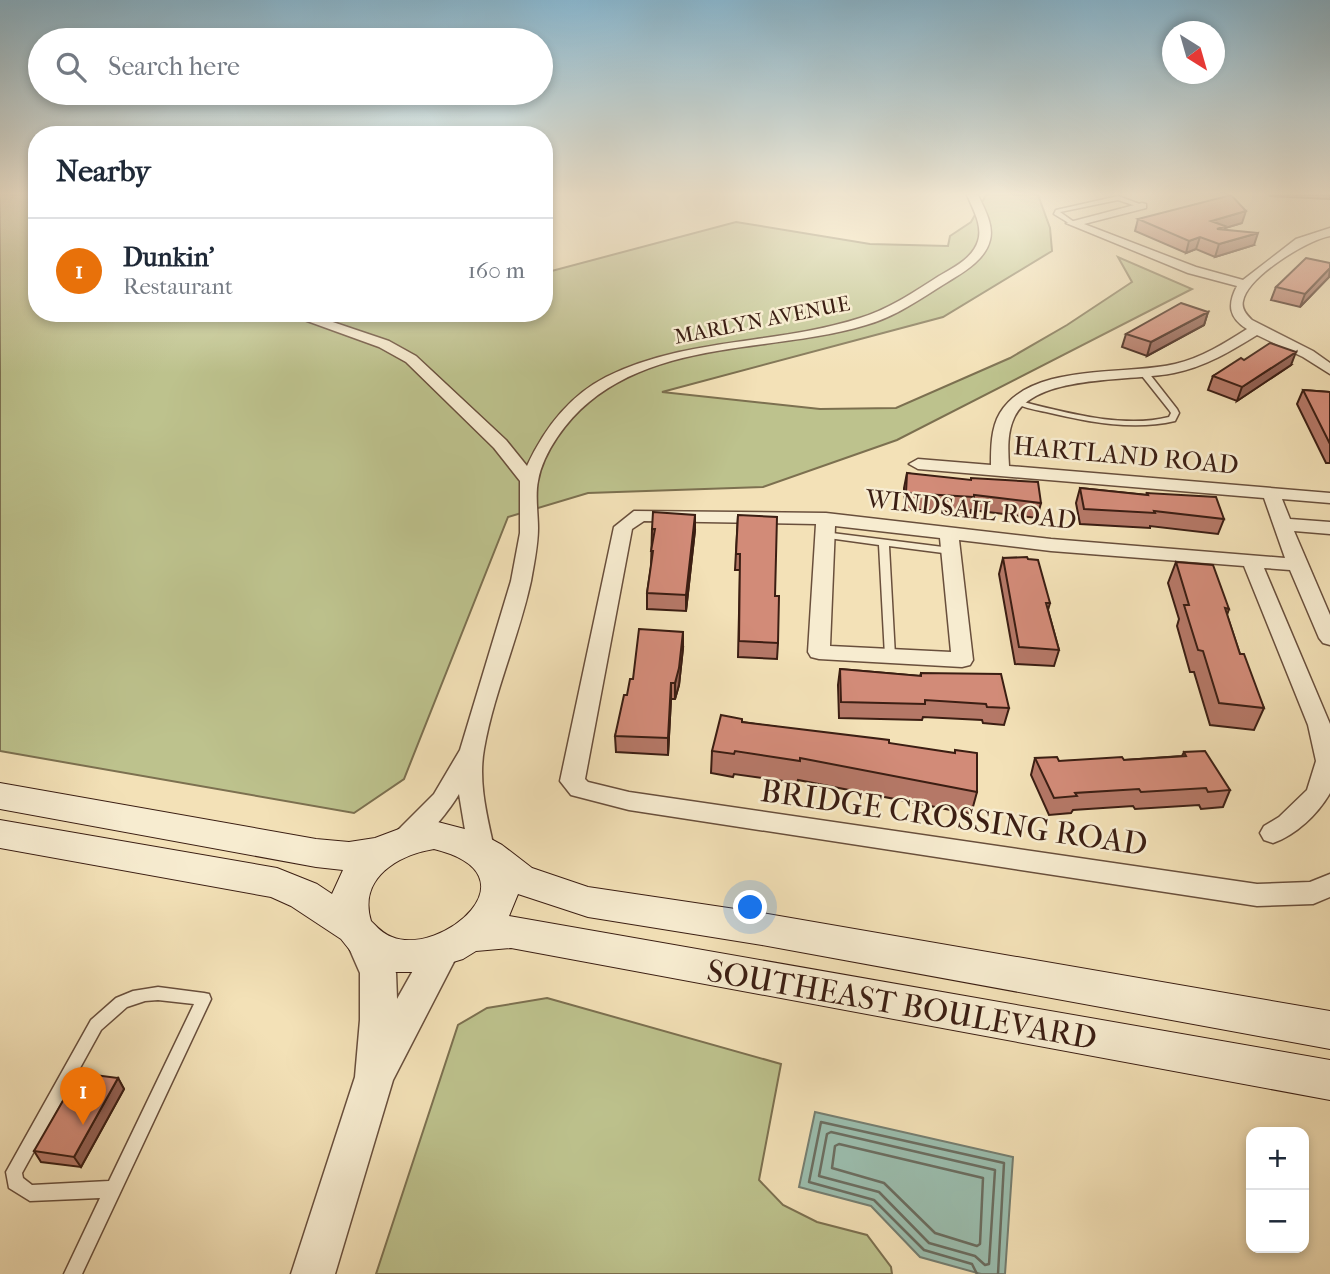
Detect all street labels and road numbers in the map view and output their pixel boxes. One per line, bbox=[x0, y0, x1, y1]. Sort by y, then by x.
street label: MARLYN AVENUE bbox=[672, 291, 852, 349]
street label: HARTLAND ROAD bbox=[1012, 430, 1240, 481]
street label: WINDSAIL ROAD bbox=[863, 483, 1078, 536]
street label: BRIDGE CROSSING ROAD bbox=[758, 772, 1150, 863]
street label: SOUTHEAST BOULEVARD bbox=[704, 952, 1100, 1057]

